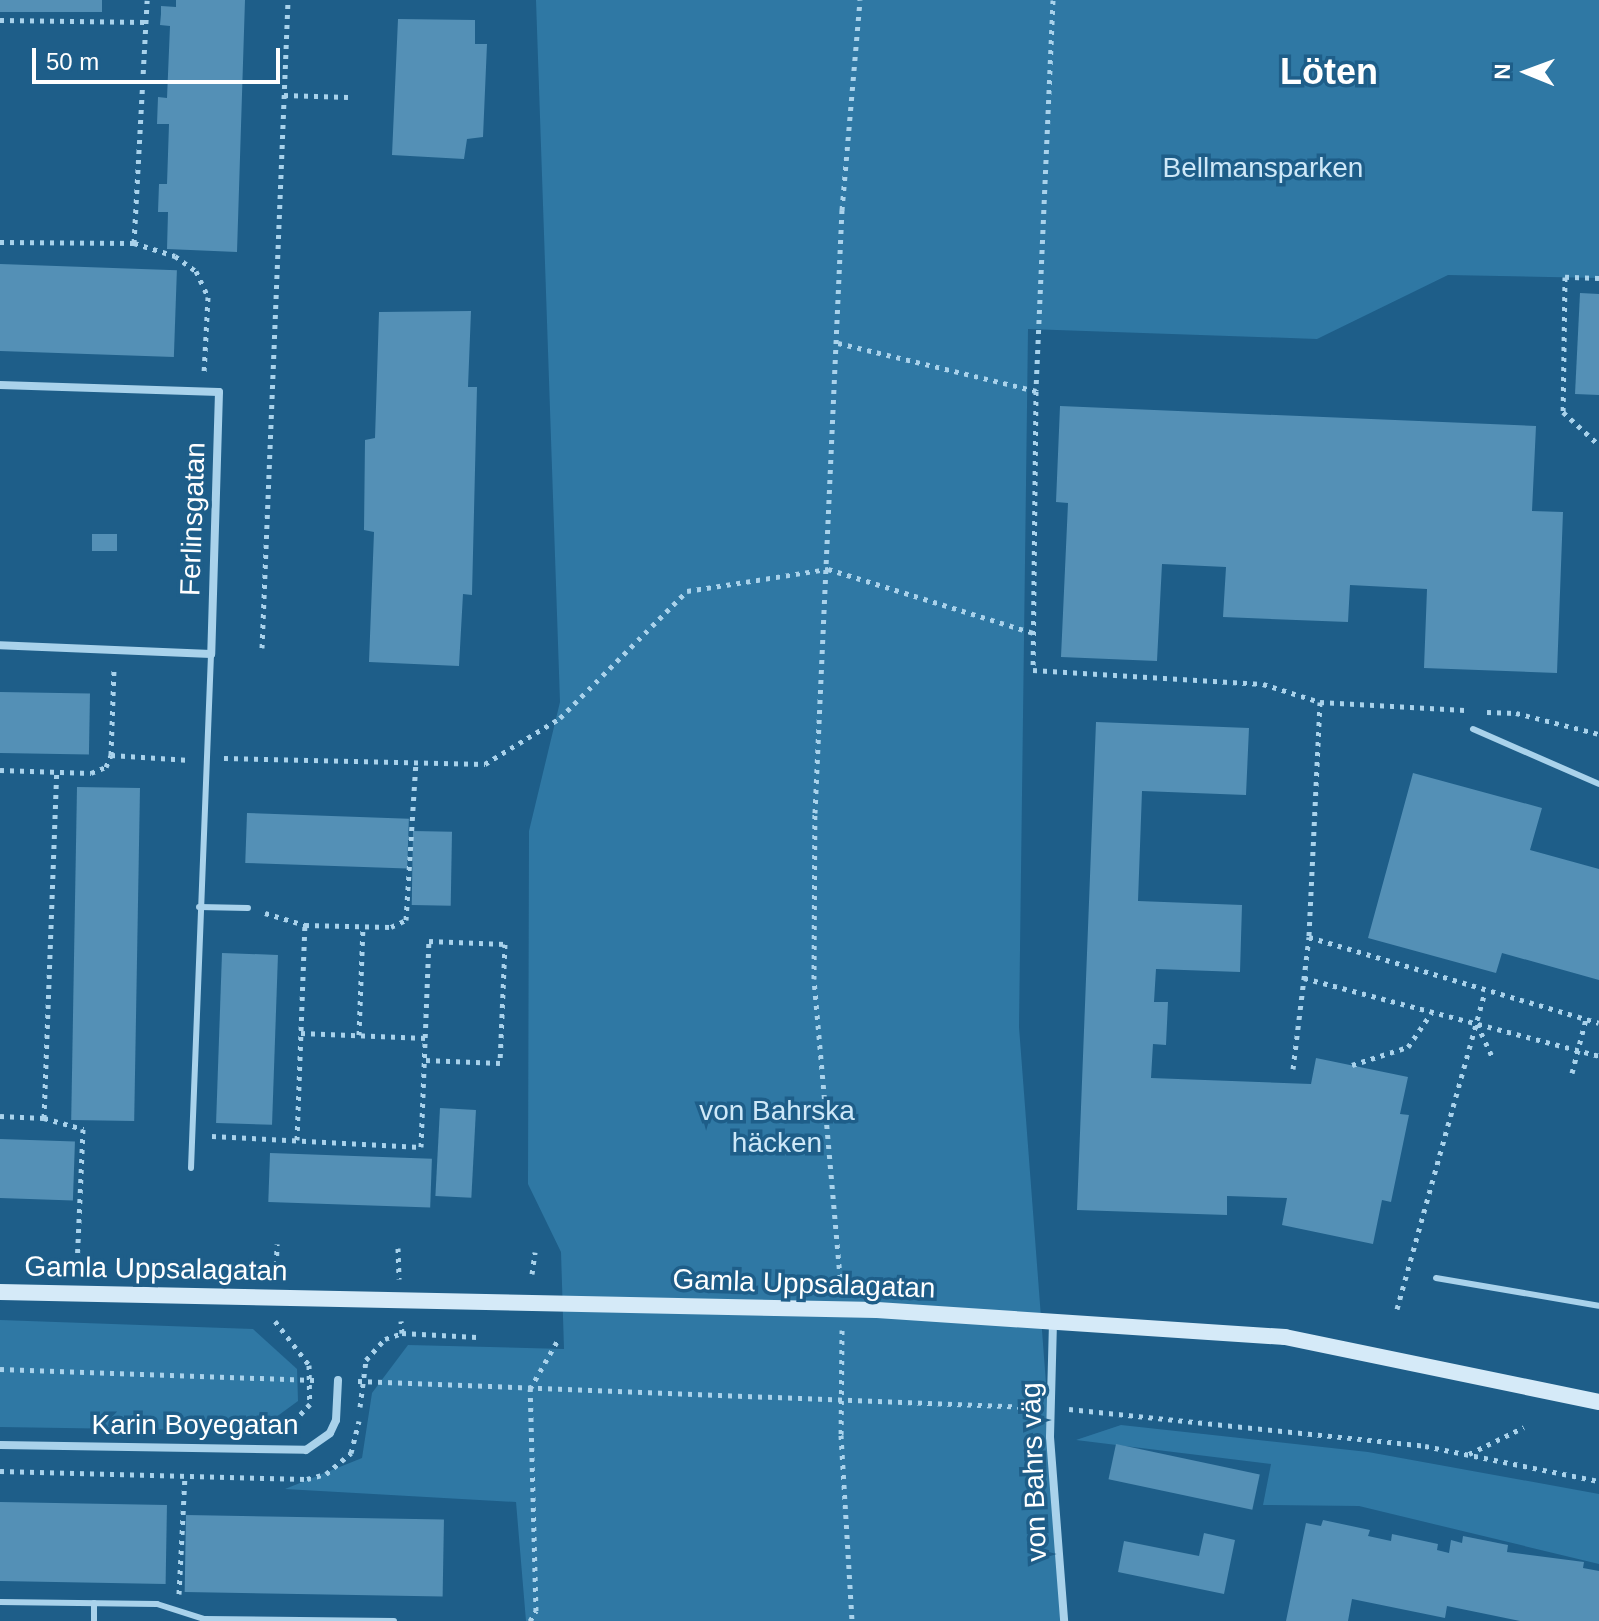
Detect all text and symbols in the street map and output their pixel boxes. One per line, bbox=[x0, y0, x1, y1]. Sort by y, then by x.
scale bar bbox=[36, 32, 284, 82]
north arrow bbox=[1487, 32, 1567, 112]
text: 50 m bbox=[46, 48, 99, 75]
district label: Löten bbox=[1280, 50, 1378, 94]
text: N bbox=[1490, 63, 1515, 80]
park label: Bellmansparken bbox=[1163, 151, 1363, 185]
street label: Ferlinsgatan bbox=[174, 441, 212, 597]
park label: von Bahrska häcken bbox=[699, 1094, 855, 1160]
street label: Gamla Uppsalagatan bbox=[24, 1250, 288, 1288]
street label: Gamla Uppsalagatan bbox=[672, 1263, 936, 1305]
street label: von Bahrs väg bbox=[1014, 1382, 1054, 1562]
street label: Karin Boyegatan bbox=[91, 1408, 299, 1442]

